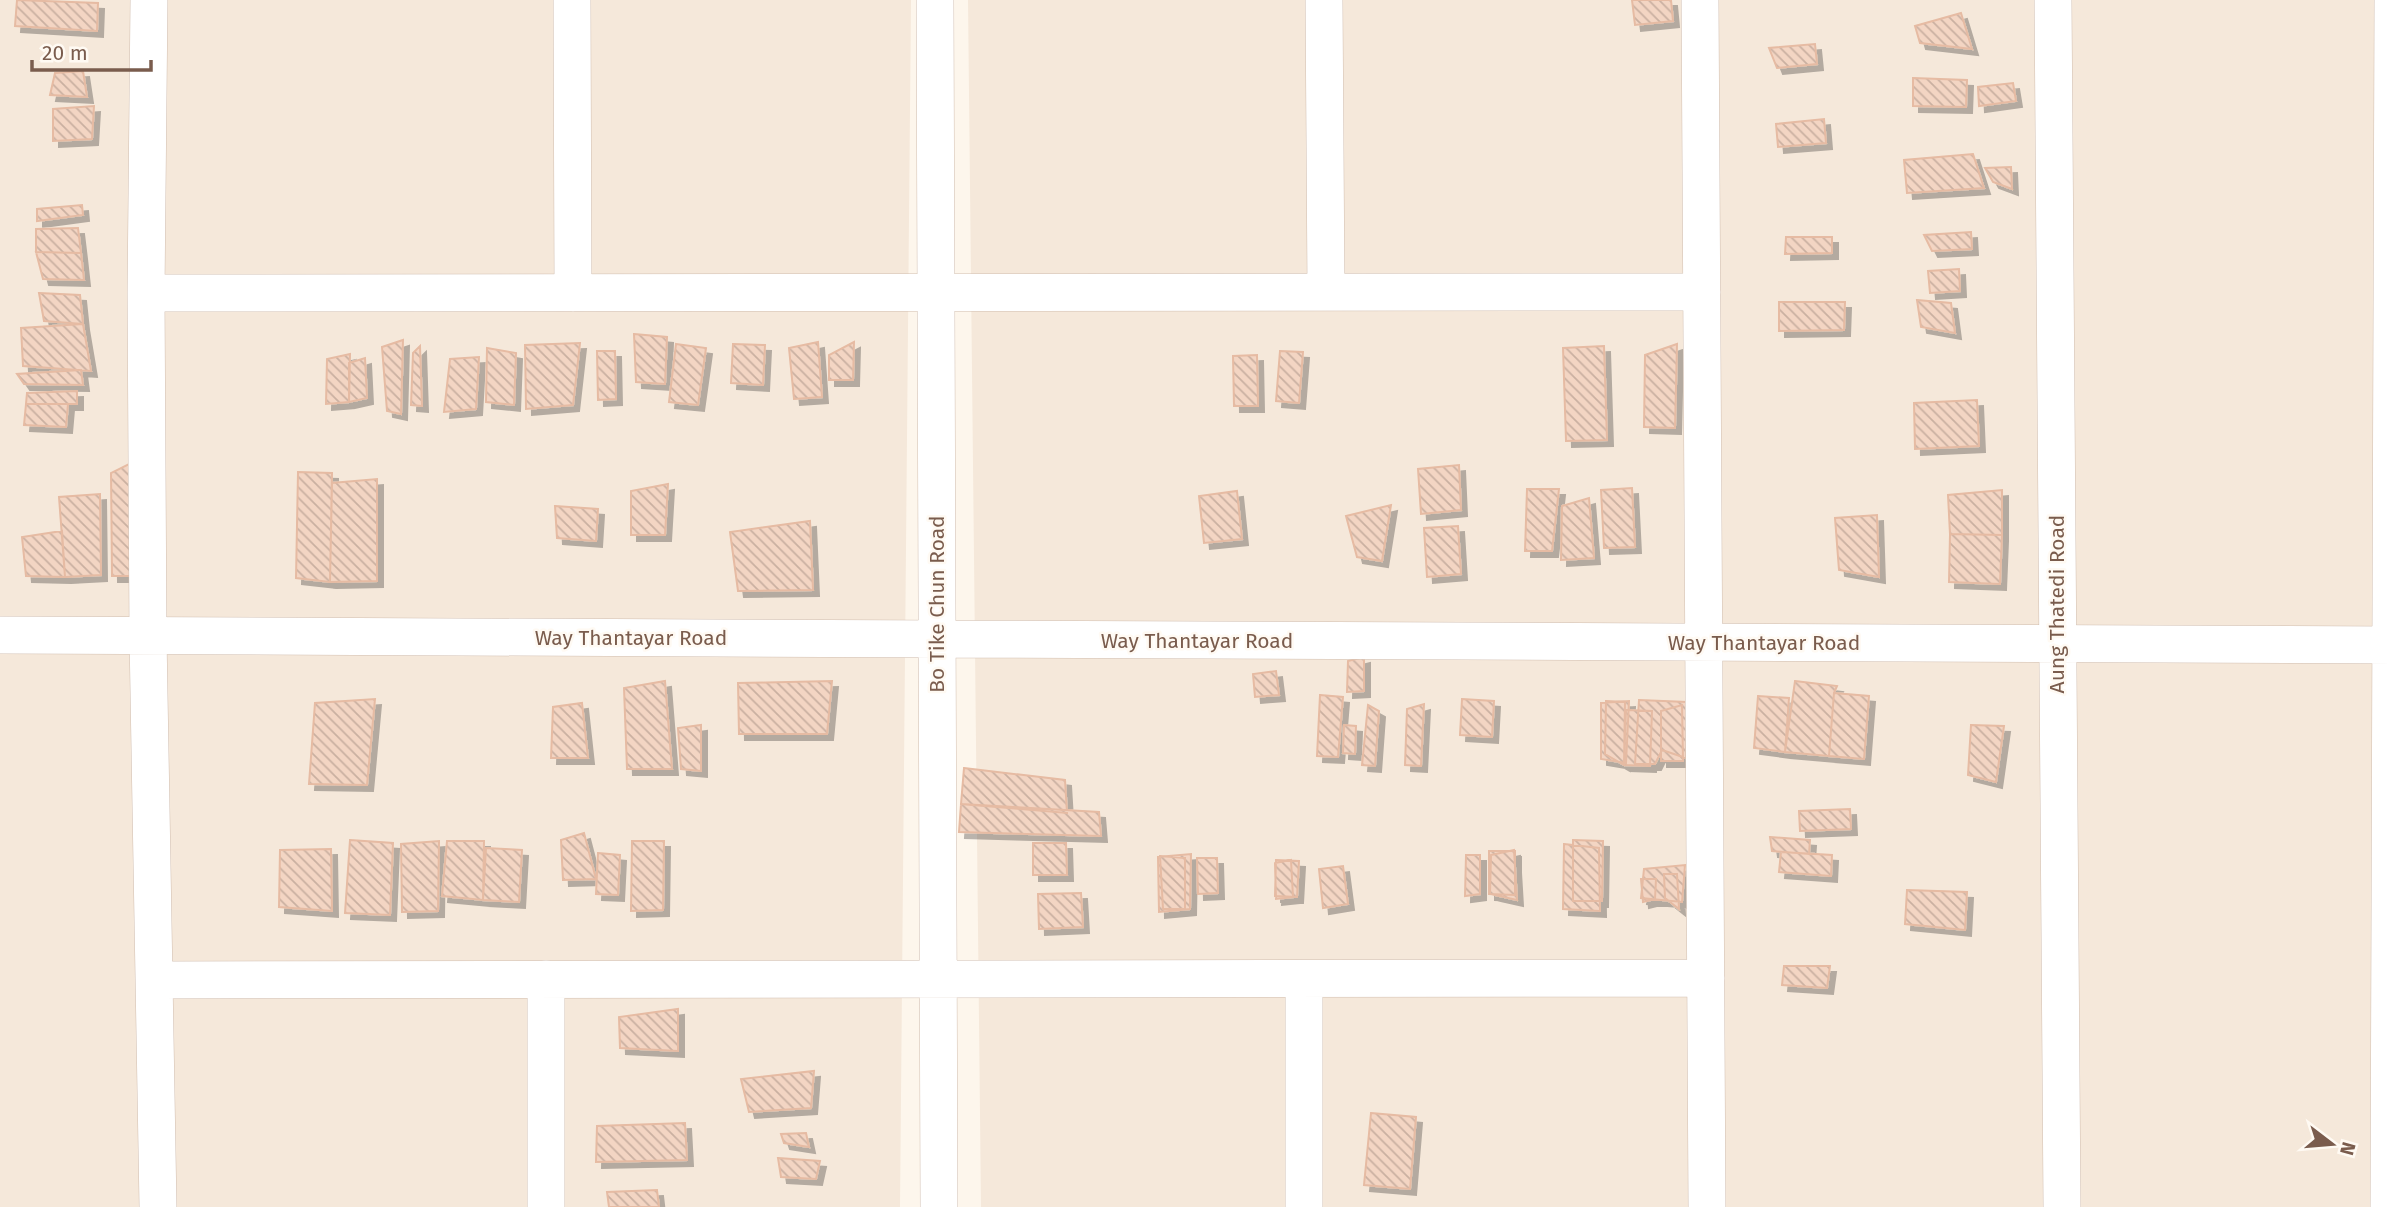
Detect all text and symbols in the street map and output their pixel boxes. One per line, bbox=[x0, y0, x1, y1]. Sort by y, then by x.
scale bar bbox=[32, 28, 150, 72]
text: 20 m bbox=[42, 40, 88, 66]
street label: Bo Tike Chun Road bbox=[924, 515, 950, 693]
street label: Aung Thatedi Road bbox=[2044, 515, 2070, 693]
street label: Way Thantayar Road bbox=[535, 625, 727, 651]
street label: Way Thantayar Road bbox=[1101, 628, 1293, 654]
street label: Way Thantayar Road bbox=[1668, 630, 1860, 656]
north arrow bbox=[2297, 1109, 2367, 1179]
text: N bbox=[2335, 1139, 2361, 1158]

